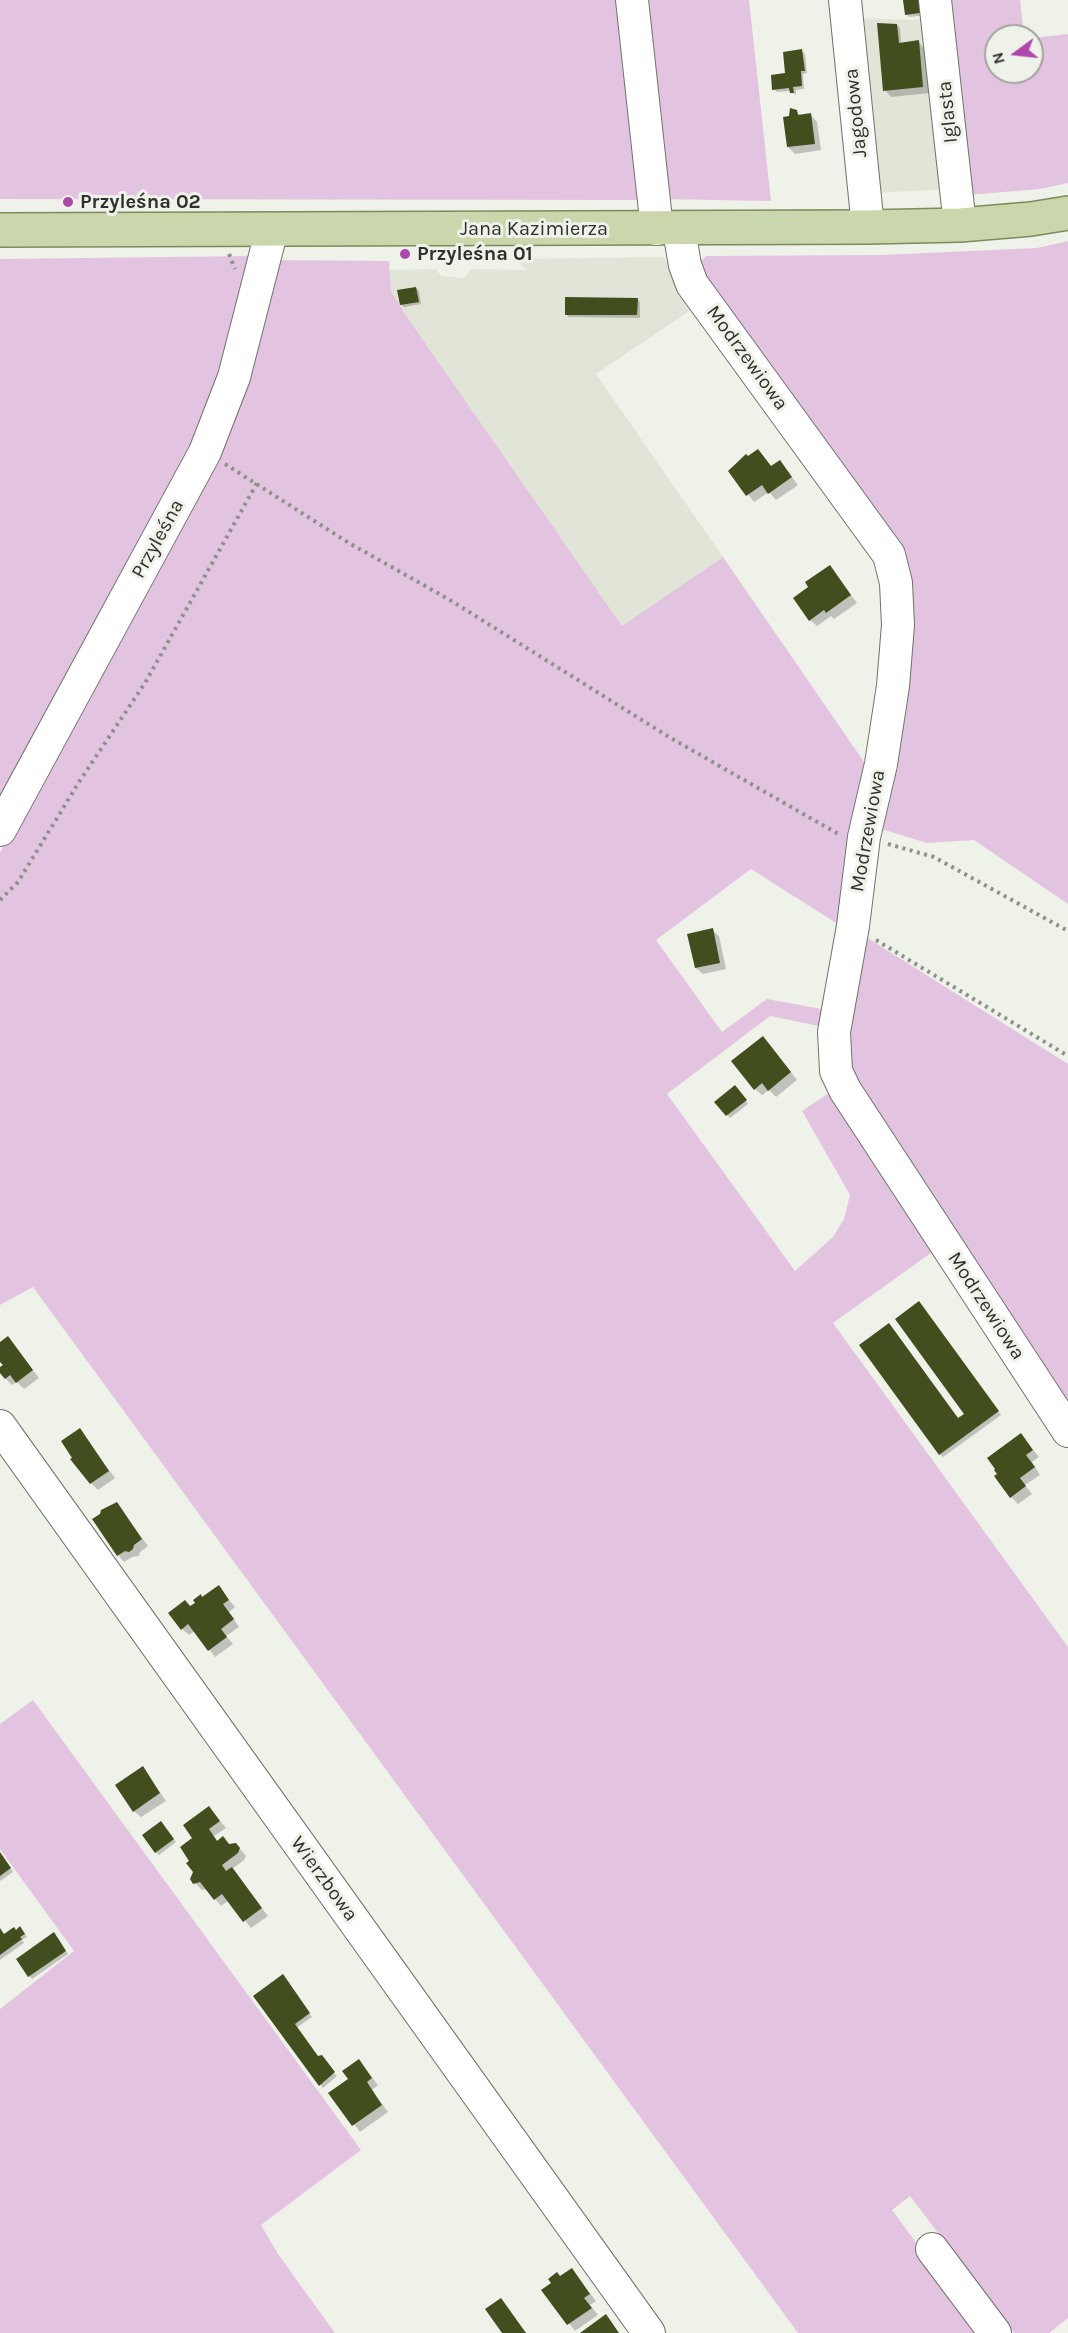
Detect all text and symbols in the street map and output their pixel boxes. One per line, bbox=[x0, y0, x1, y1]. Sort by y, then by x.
north arrow bbox=[984, 24, 1044, 84]
text: N bbox=[987, 50, 1009, 66]
street label: Jagodowa bbox=[839, 67, 873, 159]
street label: Iglasta bbox=[933, 80, 963, 144]
place label: Przyleśna 02 bbox=[80, 190, 201, 214]
marker: Przyleśna 02 bbox=[61, 195, 75, 209]
street label: Jana Kazimierza bbox=[460, 217, 608, 241]
place label: Przyleśna 01 bbox=[417, 242, 533, 266]
marker: Przyleśna 01 bbox=[398, 247, 412, 261]
street label: Modrzewiowa bbox=[701, 301, 793, 415]
street label: Przyleśna bbox=[127, 495, 189, 583]
street label: Modrzewiowa bbox=[845, 768, 891, 894]
street label: Modrzewiowa bbox=[942, 1248, 1030, 1364]
street label: Wierzbowa bbox=[285, 1832, 363, 1926]

